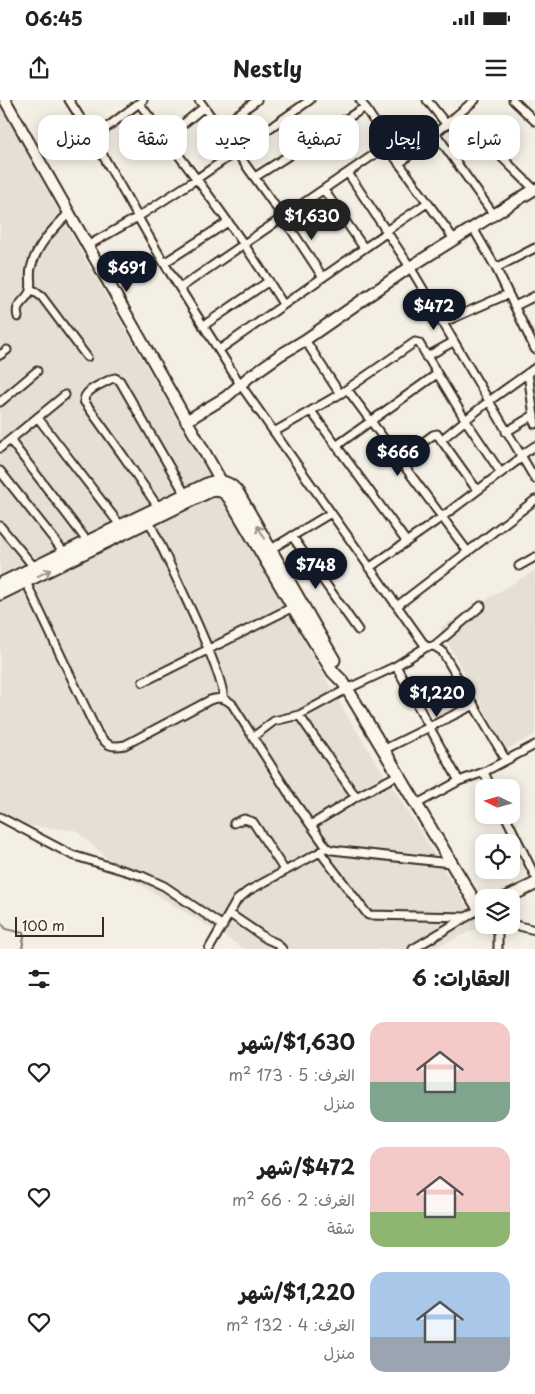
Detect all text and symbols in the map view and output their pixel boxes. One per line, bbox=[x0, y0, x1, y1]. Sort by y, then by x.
text: 06:45 bbox=[25, 4, 83, 32]
text: Nestly bbox=[233, 51, 302, 84]
icon: share bbox=[25, 54, 53, 82]
icon: menu bbox=[482, 54, 510, 82]
chip: منزل bbox=[38, 115, 109, 160]
chip: شقة bbox=[119, 115, 187, 160]
chip: جديد bbox=[197, 115, 269, 160]
chip: تصفية bbox=[279, 115, 359, 160]
chip: إيجار bbox=[369, 115, 439, 160]
chip: شراء bbox=[449, 115, 520, 160]
pin: $1,630 bbox=[271, 198, 353, 241]
text: $1,630 bbox=[284, 203, 340, 227]
pin: $691 bbox=[97, 250, 157, 293]
text: $691 bbox=[108, 255, 146, 279]
pin: $472 bbox=[404, 288, 464, 331]
text: $472 bbox=[414, 293, 454, 317]
pin: $666 bbox=[368, 434, 428, 477]
text: $666 bbox=[377, 439, 419, 463]
one-way arrow bbox=[255, 525, 265, 539]
pin: $748 bbox=[286, 548, 346, 590]
text: $748 bbox=[296, 552, 336, 576]
one-way arrow bbox=[36, 568, 51, 577]
pin: $1,220 bbox=[396, 676, 478, 718]
text: $1,220 bbox=[409, 680, 465, 704]
north arrow bbox=[475, 779, 520, 824]
map controls bbox=[475, 779, 520, 934]
button: locate bbox=[475, 834, 520, 879]
button: layers bbox=[475, 889, 520, 934]
scale bar bbox=[15, 914, 104, 937]
text: 100 m bbox=[22, 915, 65, 936]
text: العقارات: 6 bbox=[412, 961, 510, 993]
icon: filters bbox=[25, 965, 53, 993]
text: $1,630/شهر bbox=[239, 1025, 355, 1057]
icon: home bbox=[410, 1042, 470, 1102]
icon: heart bbox=[25, 1058, 53, 1086]
text: الغرف: 5 · 173 m² bbox=[228, 1062, 355, 1086]
text: منزل bbox=[323, 1090, 355, 1114]
text: $472/شهر bbox=[258, 1150, 355, 1182]
icon: home bbox=[410, 1167, 470, 1227]
icon: heart bbox=[25, 1183, 53, 1211]
text: الغرف: 2 · 66 m² bbox=[232, 1187, 355, 1211]
text: شقة bbox=[327, 1215, 355, 1239]
text: $1,220/شهر bbox=[239, 1275, 355, 1307]
icon: home bbox=[410, 1292, 470, 1352]
icon: heart bbox=[25, 1308, 53, 1336]
text: الغرف: 4 · 132 m² bbox=[226, 1312, 355, 1336]
text: منزل bbox=[323, 1340, 355, 1364]

